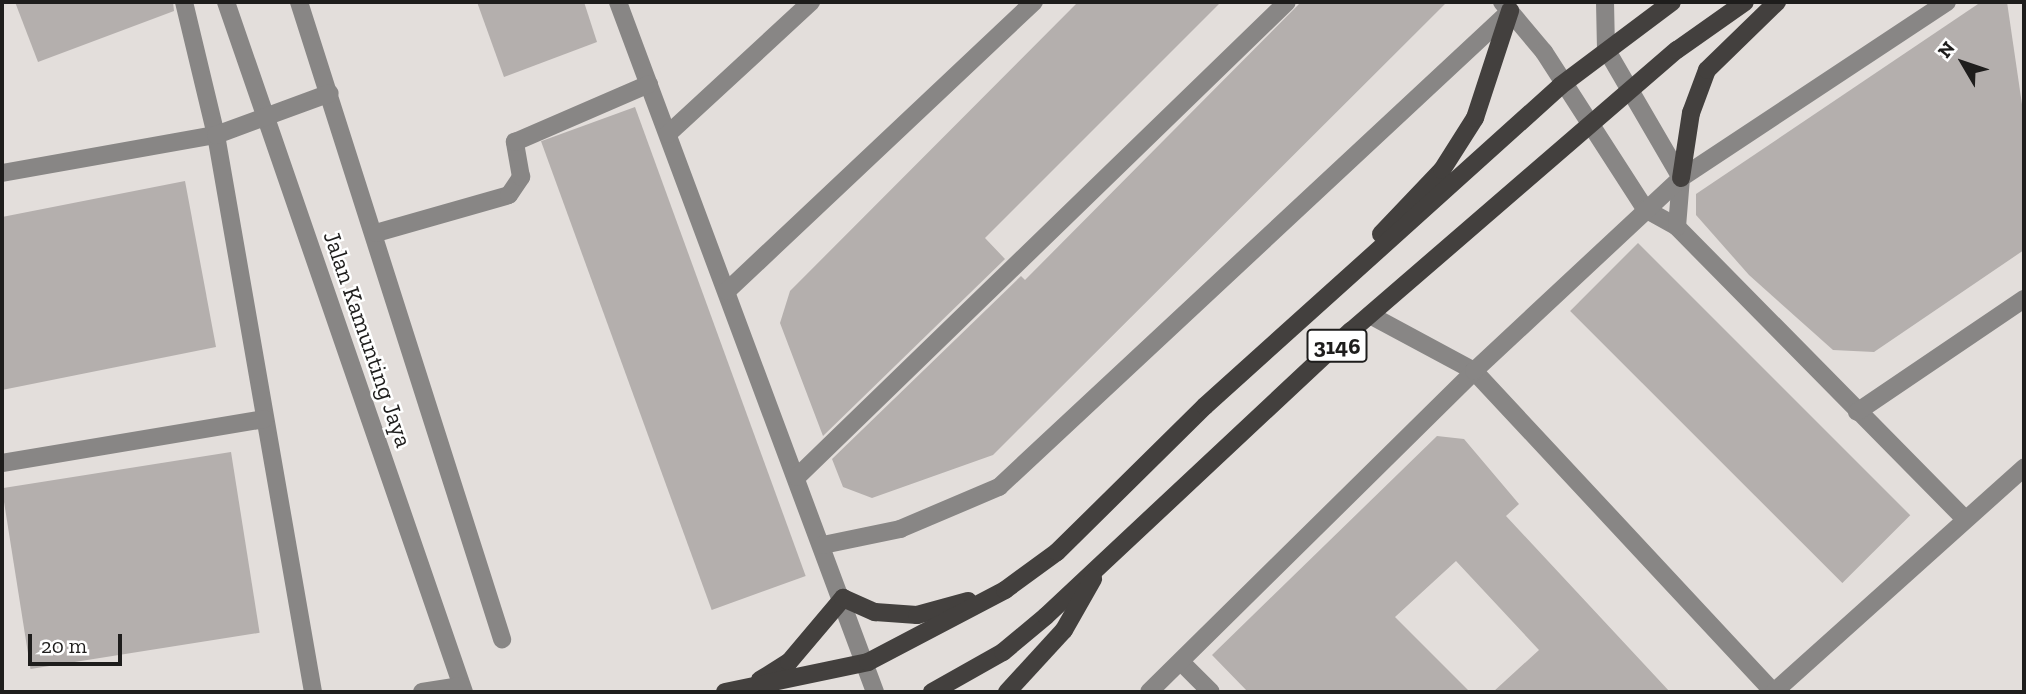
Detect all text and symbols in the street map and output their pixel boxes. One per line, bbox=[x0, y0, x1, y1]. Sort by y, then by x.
north arrow bbox=[1928, 28, 1998, 98]
text: N bbox=[1933, 37, 1960, 62]
street label: Jalan Kamunting Jaya bbox=[317, 227, 419, 451]
road number: 3146 bbox=[1306, 326, 1368, 366]
scale bar bbox=[32, 620, 126, 664]
text: 20 m bbox=[41, 633, 87, 658]

